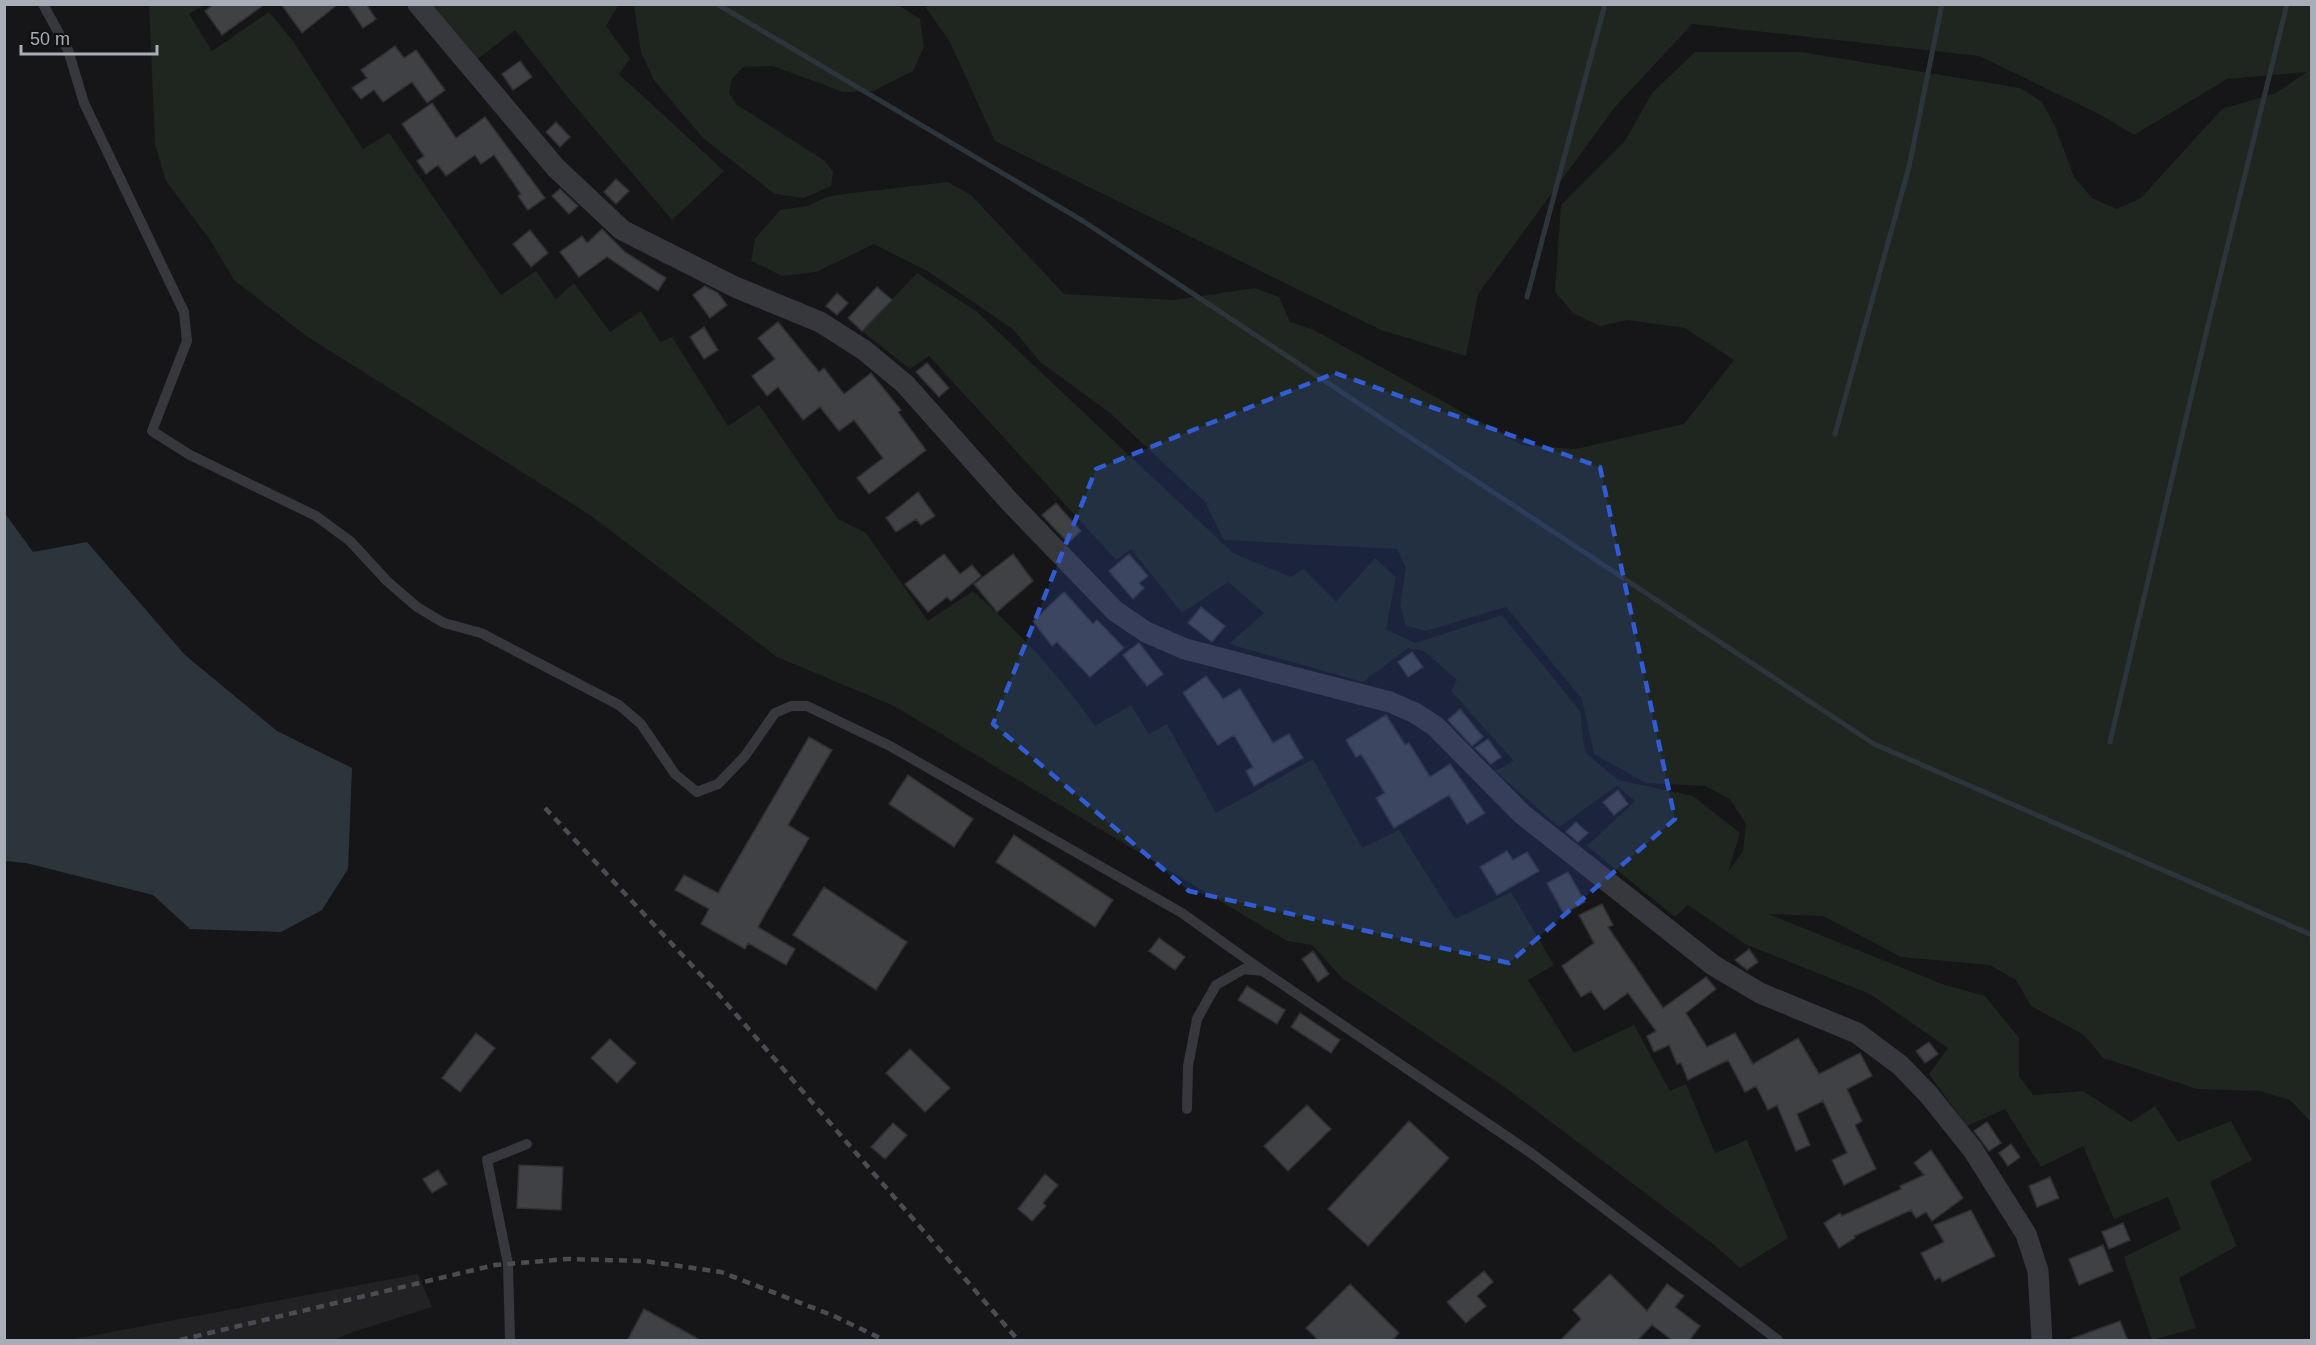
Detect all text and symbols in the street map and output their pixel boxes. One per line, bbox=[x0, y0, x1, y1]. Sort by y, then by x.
scale bar bbox=[21, 18, 158, 56]
text: 50 m bbox=[30, 29, 70, 49]

